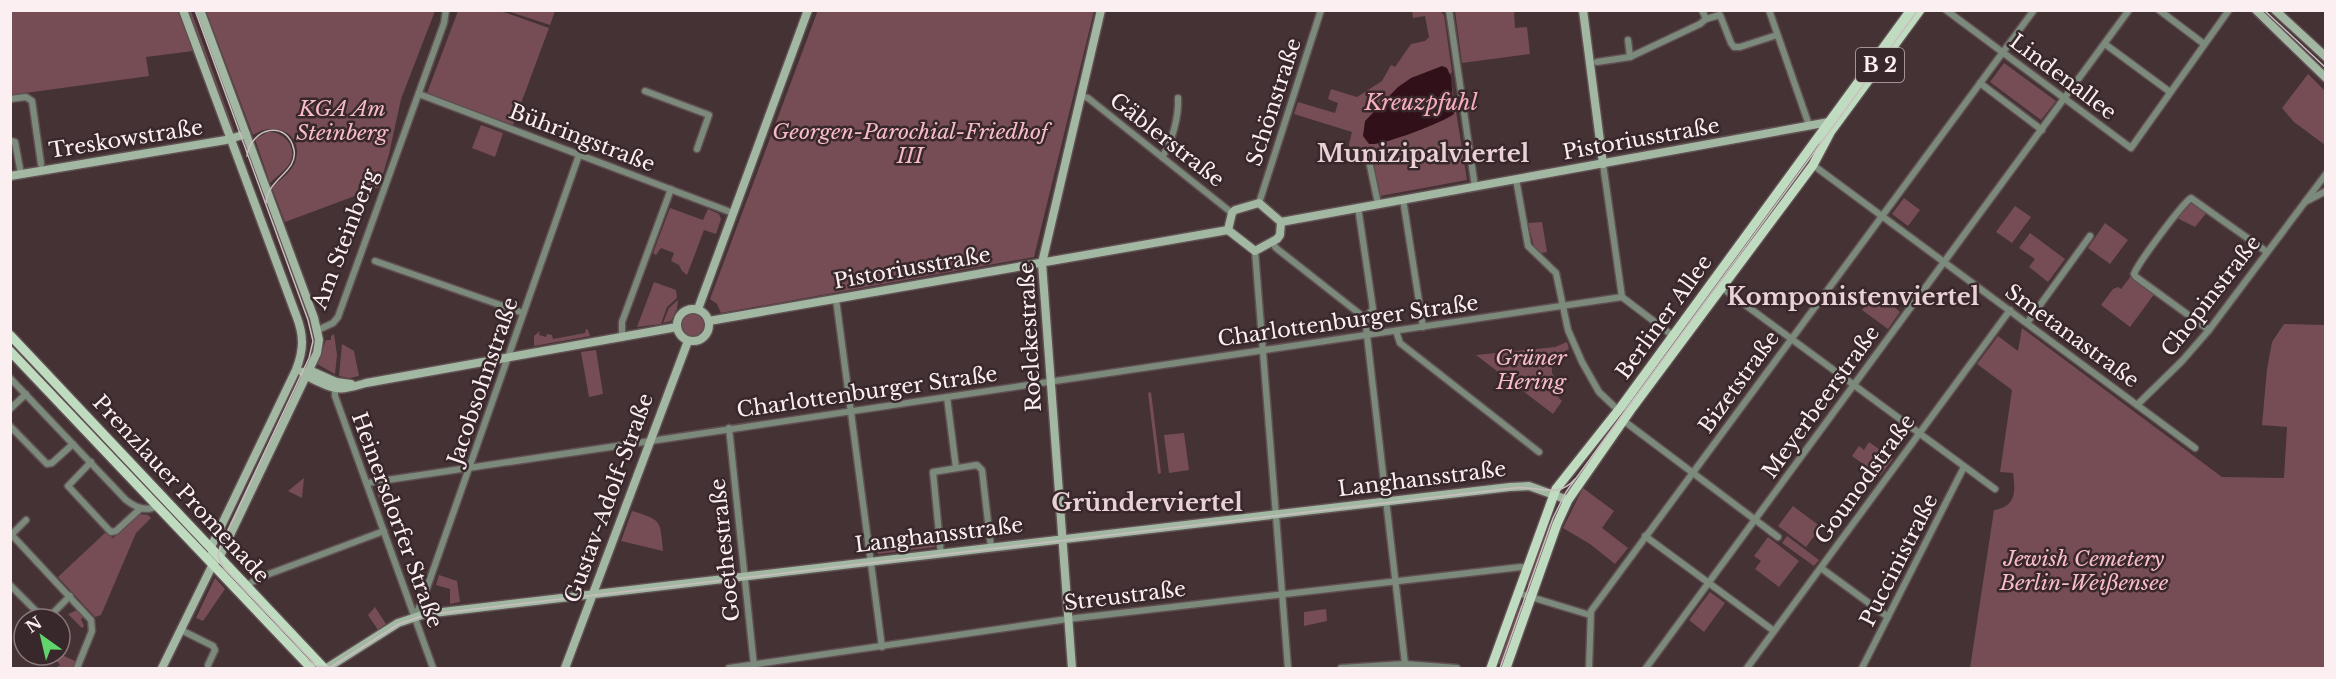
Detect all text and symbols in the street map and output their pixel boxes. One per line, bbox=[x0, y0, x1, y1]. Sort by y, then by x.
street label: Lindenallee bbox=[2004, 28, 2122, 126]
street label: Schönstraße bbox=[1241, 35, 1307, 169]
road number: B 2 bbox=[1856, 48, 1904, 82]
street label: Gäblerstraße bbox=[1105, 87, 1229, 193]
water label: Kreuzpfuhl bbox=[1363, 89, 1478, 116]
park label: KGA Am Steinberg bbox=[296, 96, 389, 146]
street label: Bühringstraße bbox=[505, 98, 659, 178]
street label: Pistoriusstraße bbox=[1560, 112, 1722, 166]
street label: Treskowstraße bbox=[47, 114, 205, 164]
park label: Georgen-Parochial-Friedhof III bbox=[772, 119, 1053, 169]
district label: Munizipalviertel bbox=[1317, 139, 1530, 168]
street label: Am Steinberg bbox=[306, 165, 384, 314]
street label: Chopinstraße bbox=[2156, 230, 2266, 362]
street label: Pistoriusstraße bbox=[831, 241, 993, 295]
street label: Berliner Allee bbox=[1610, 250, 1718, 384]
street label: Roelckestraße bbox=[1013, 261, 1047, 413]
street label: Smetanastraße bbox=[2000, 279, 2144, 393]
district label: Komponistenviertel bbox=[1727, 282, 1980, 311]
street label: Charlottenburger Straße bbox=[1216, 290, 1480, 352]
street label: Jacobsohnstraße bbox=[441, 294, 524, 471]
street label: Meyerbeerstraße bbox=[1757, 321, 1885, 483]
street label: Bizetstraße bbox=[1693, 326, 1785, 438]
park label: Grüner Hering bbox=[1495, 345, 1568, 395]
street label: Charlottenburger Straße bbox=[735, 361, 999, 423]
street label: Prenzlauer Promenade bbox=[87, 390, 275, 588]
street label: Gustav-Adolf-Straße bbox=[559, 390, 659, 606]
street label: Heinersdorfer Straße bbox=[346, 409, 448, 631]
street label: Gounodstraße bbox=[1809, 409, 1921, 549]
street label: Langhansstraße bbox=[1336, 456, 1508, 502]
street label: Goethestraße bbox=[705, 477, 745, 623]
district label: Gründerviertel bbox=[1051, 488, 1243, 517]
street label: Puccinistraße bbox=[1854, 489, 1944, 631]
street label: Langhansstraße bbox=[853, 512, 1025, 558]
park label: Jewish Cemetery Berlin-Weißensee bbox=[1999, 546, 2169, 596]
street label: Streustraße bbox=[1062, 576, 1188, 616]
north arrow bbox=[12, 607, 72, 667]
text: N bbox=[22, 612, 45, 637]

